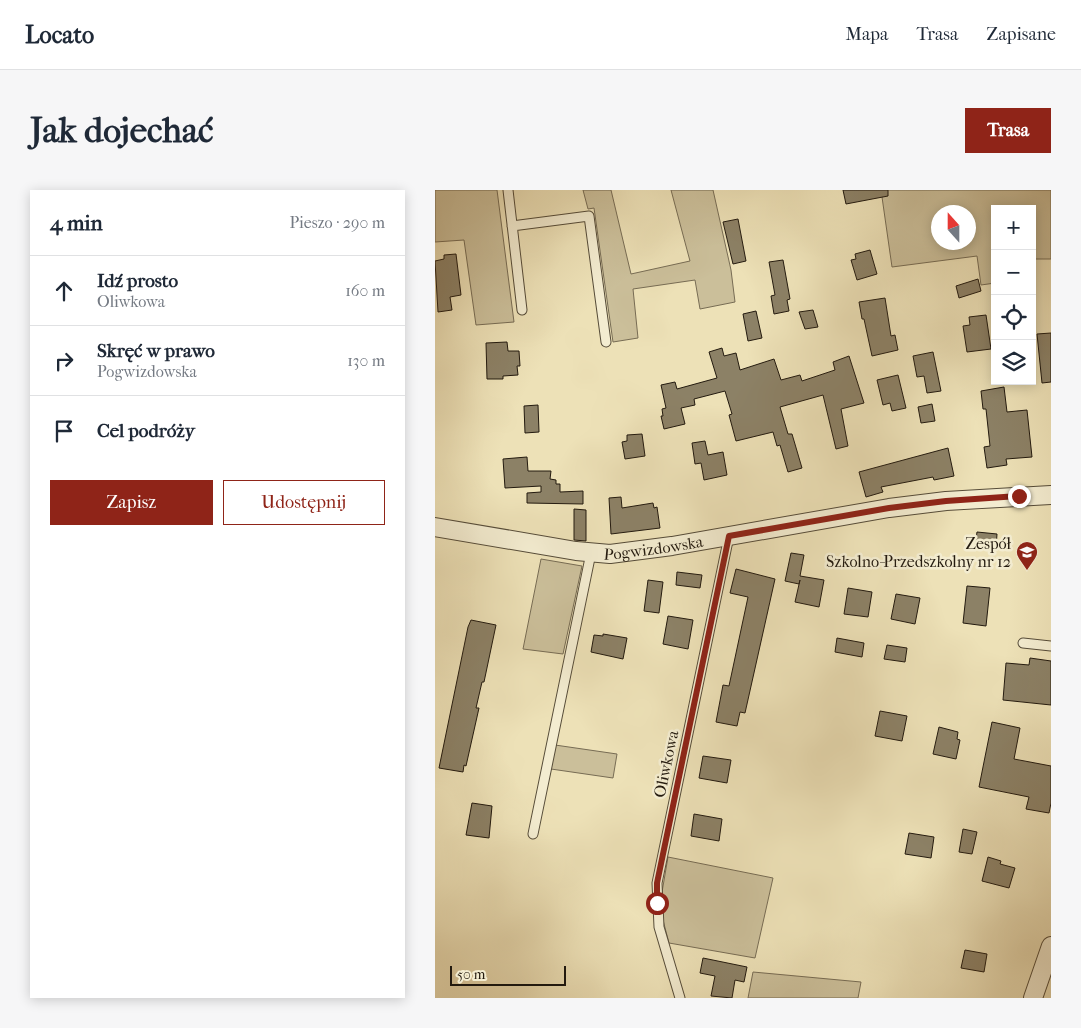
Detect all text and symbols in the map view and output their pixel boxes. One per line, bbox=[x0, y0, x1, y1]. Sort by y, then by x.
text: Locato bbox=[25, 21, 94, 49]
text: Mapa bbox=[846, 24, 888, 45]
text: Trasa bbox=[916, 24, 958, 45]
text: Zapisane bbox=[986, 24, 1056, 45]
button: Trasa bbox=[965, 108, 1051, 153]
text: Jak dojechać bbox=[30, 110, 214, 151]
north arrow bbox=[931, 205, 976, 250]
map controls bbox=[991, 205, 1036, 385]
button: + bbox=[991, 205, 1036, 250]
text: 4 min bbox=[50, 211, 103, 235]
text: Pieszo · 290 m bbox=[289, 213, 385, 232]
button: − bbox=[991, 250, 1036, 295]
text: Idź prosto bbox=[97, 270, 178, 292]
icon: ahead bbox=[50, 277, 78, 305]
text: 160 m bbox=[345, 281, 385, 300]
text: Oliwkowa bbox=[97, 292, 165, 311]
button: locate bbox=[991, 295, 1036, 340]
text: Skręć w prawo bbox=[97, 340, 215, 362]
button: layers bbox=[991, 340, 1036, 385]
icon: right bbox=[50, 347, 78, 375]
text: 130 m bbox=[347, 351, 385, 370]
text: Pogwizdowska bbox=[97, 362, 197, 381]
icon: arrive bbox=[50, 417, 78, 445]
text: Cel podróży bbox=[97, 420, 195, 442]
button: Zapisz bbox=[50, 480, 213, 525]
button: Udostępnij bbox=[223, 480, 385, 525]
route end bbox=[1008, 485, 1031, 508]
street label: Pogwizdowska bbox=[603, 531, 705, 564]
place label: Zespół Szkolno-Przedszkolny nr 12 bbox=[826, 534, 1012, 571]
school or university icon: Zespół Szkolno-Przedszkolny nr 12 bbox=[1015, 540, 1039, 571]
street label: Oliwkowa bbox=[650, 728, 683, 799]
route start bbox=[646, 892, 669, 915]
scale bar bbox=[450, 963, 566, 986]
text: 50 m bbox=[457, 966, 485, 983]

